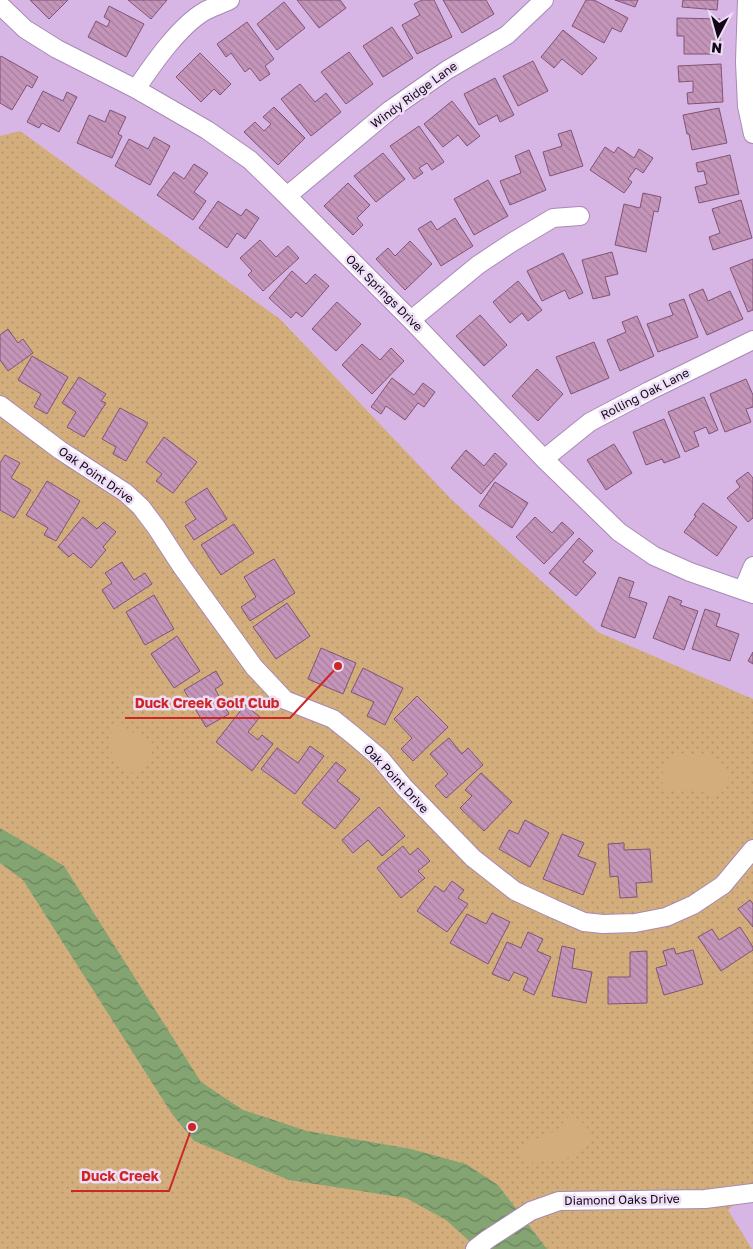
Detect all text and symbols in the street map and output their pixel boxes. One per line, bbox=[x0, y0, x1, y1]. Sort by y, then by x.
north arrow bbox=[693, 10, 743, 60]
text: N bbox=[710, 39, 723, 57]
street label: Windy Ridge Lane bbox=[367, 58, 460, 131]
street label: Oak Springs Drive bbox=[343, 251, 426, 334]
street label: Rolling Oak Lane bbox=[598, 365, 692, 422]
street label: Oak Point Drive bbox=[56, 443, 137, 506]
callout: Duck Creek Golf Club bbox=[125, 689, 290, 718]
text: Duck Creek Golf Club bbox=[135, 694, 280, 711]
street label: Oak Point Drive bbox=[361, 741, 432, 816]
callout: Duck Creek bbox=[71, 1162, 169, 1191]
text: Duck Creek bbox=[81, 1167, 159, 1184]
street label: Diamond Oaks Drive bbox=[564, 1191, 680, 1208]

